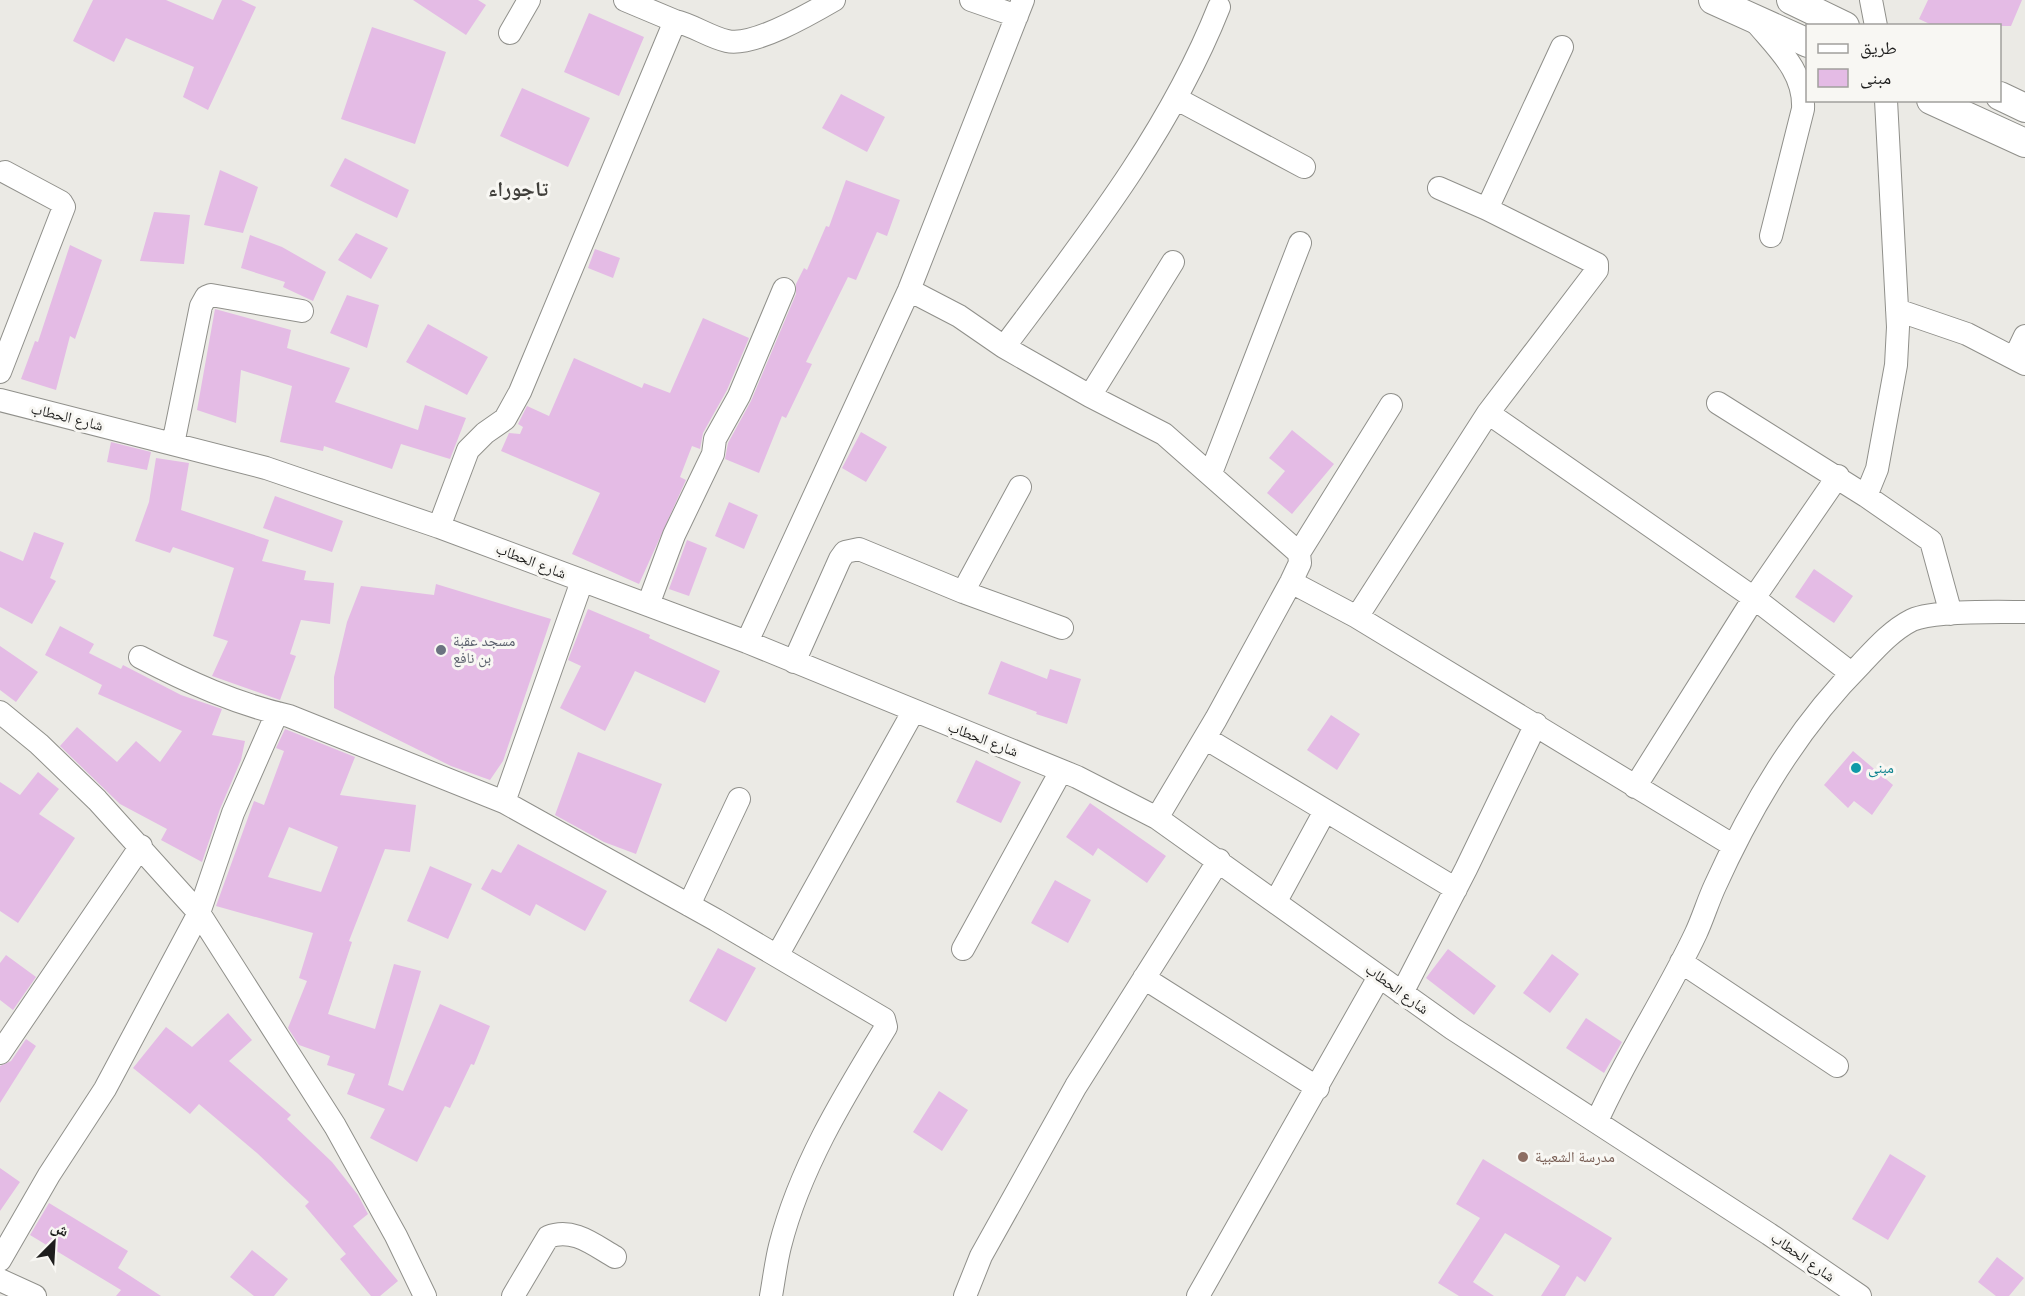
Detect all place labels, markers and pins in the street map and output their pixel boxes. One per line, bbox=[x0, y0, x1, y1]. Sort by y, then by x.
place label: مسجد عقبة بن نافع bbox=[453, 631, 516, 668]
marker: مسجد عقبة بن نافع bbox=[434, 643, 448, 657]
place label: مبنى bbox=[1868, 758, 1894, 778]
marker: مبنى bbox=[1849, 761, 1863, 775]
place label: مدرسة الشعبية bbox=[1535, 1147, 1615, 1166]
marker: مدرسة الشعبية bbox=[1516, 1150, 1530, 1164]

